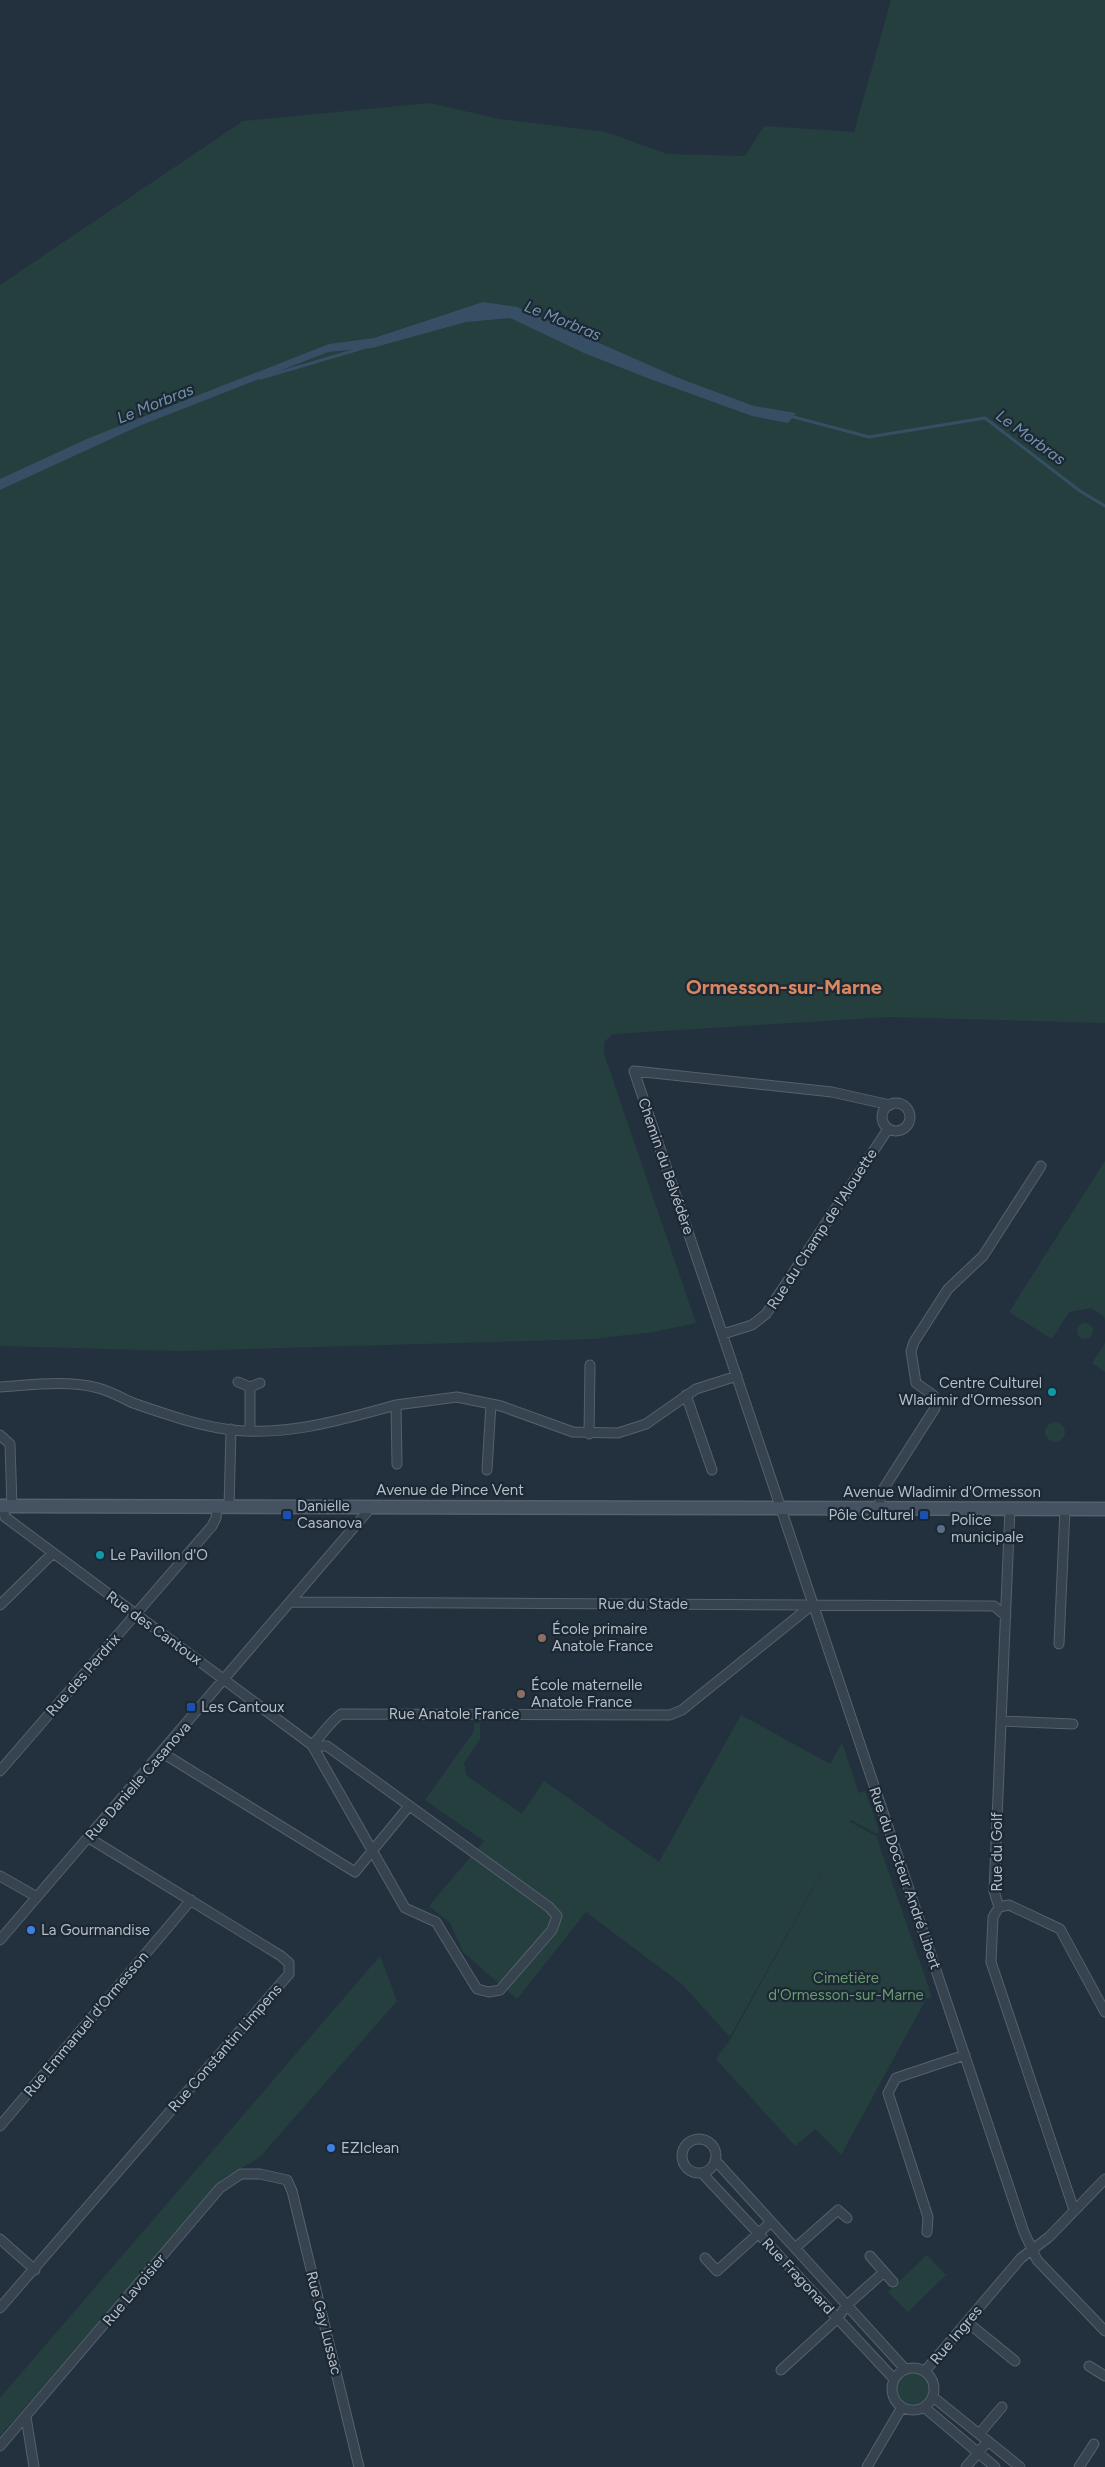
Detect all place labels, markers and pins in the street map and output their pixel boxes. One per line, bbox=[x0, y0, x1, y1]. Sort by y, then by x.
place label: Centre Culturel Wladimir d'Ormesson bbox=[899, 1374, 1042, 1409]
marker: Centre Culturel Wladimir d'Ormesson bbox=[1046, 1386, 1058, 1398]
place label: Danielle Casanova bbox=[297, 1497, 362, 1532]
place label: Pôle Culturel bbox=[828, 1506, 914, 1524]
marker: Danielle Casanova bbox=[281, 1509, 293, 1521]
marker: Pôle Culturel bbox=[918, 1509, 930, 1521]
place label: Police municipale bbox=[951, 1511, 1024, 1546]
marker: Police municipale bbox=[935, 1523, 947, 1535]
place label: Le Pavillon d'O bbox=[110, 1546, 208, 1564]
marker: Le Pavillon d'O bbox=[94, 1549, 106, 1561]
place label: École primaire Anatole France bbox=[552, 1620, 653, 1655]
marker: École primaire Anatole France bbox=[536, 1632, 548, 1644]
place label: École maternelle Anatole France bbox=[531, 1676, 643, 1711]
marker: École maternelle Anatole France bbox=[515, 1688, 527, 1700]
place label: Les Cantoux bbox=[201, 1698, 284, 1716]
marker: Les Cantoux bbox=[185, 1701, 197, 1713]
place label: La Gourmandise bbox=[41, 1921, 150, 1939]
marker: La Gourmandise bbox=[25, 1924, 37, 1936]
place label: EZIclean bbox=[341, 2139, 399, 2157]
marker: EZIclean bbox=[325, 2142, 337, 2154]

